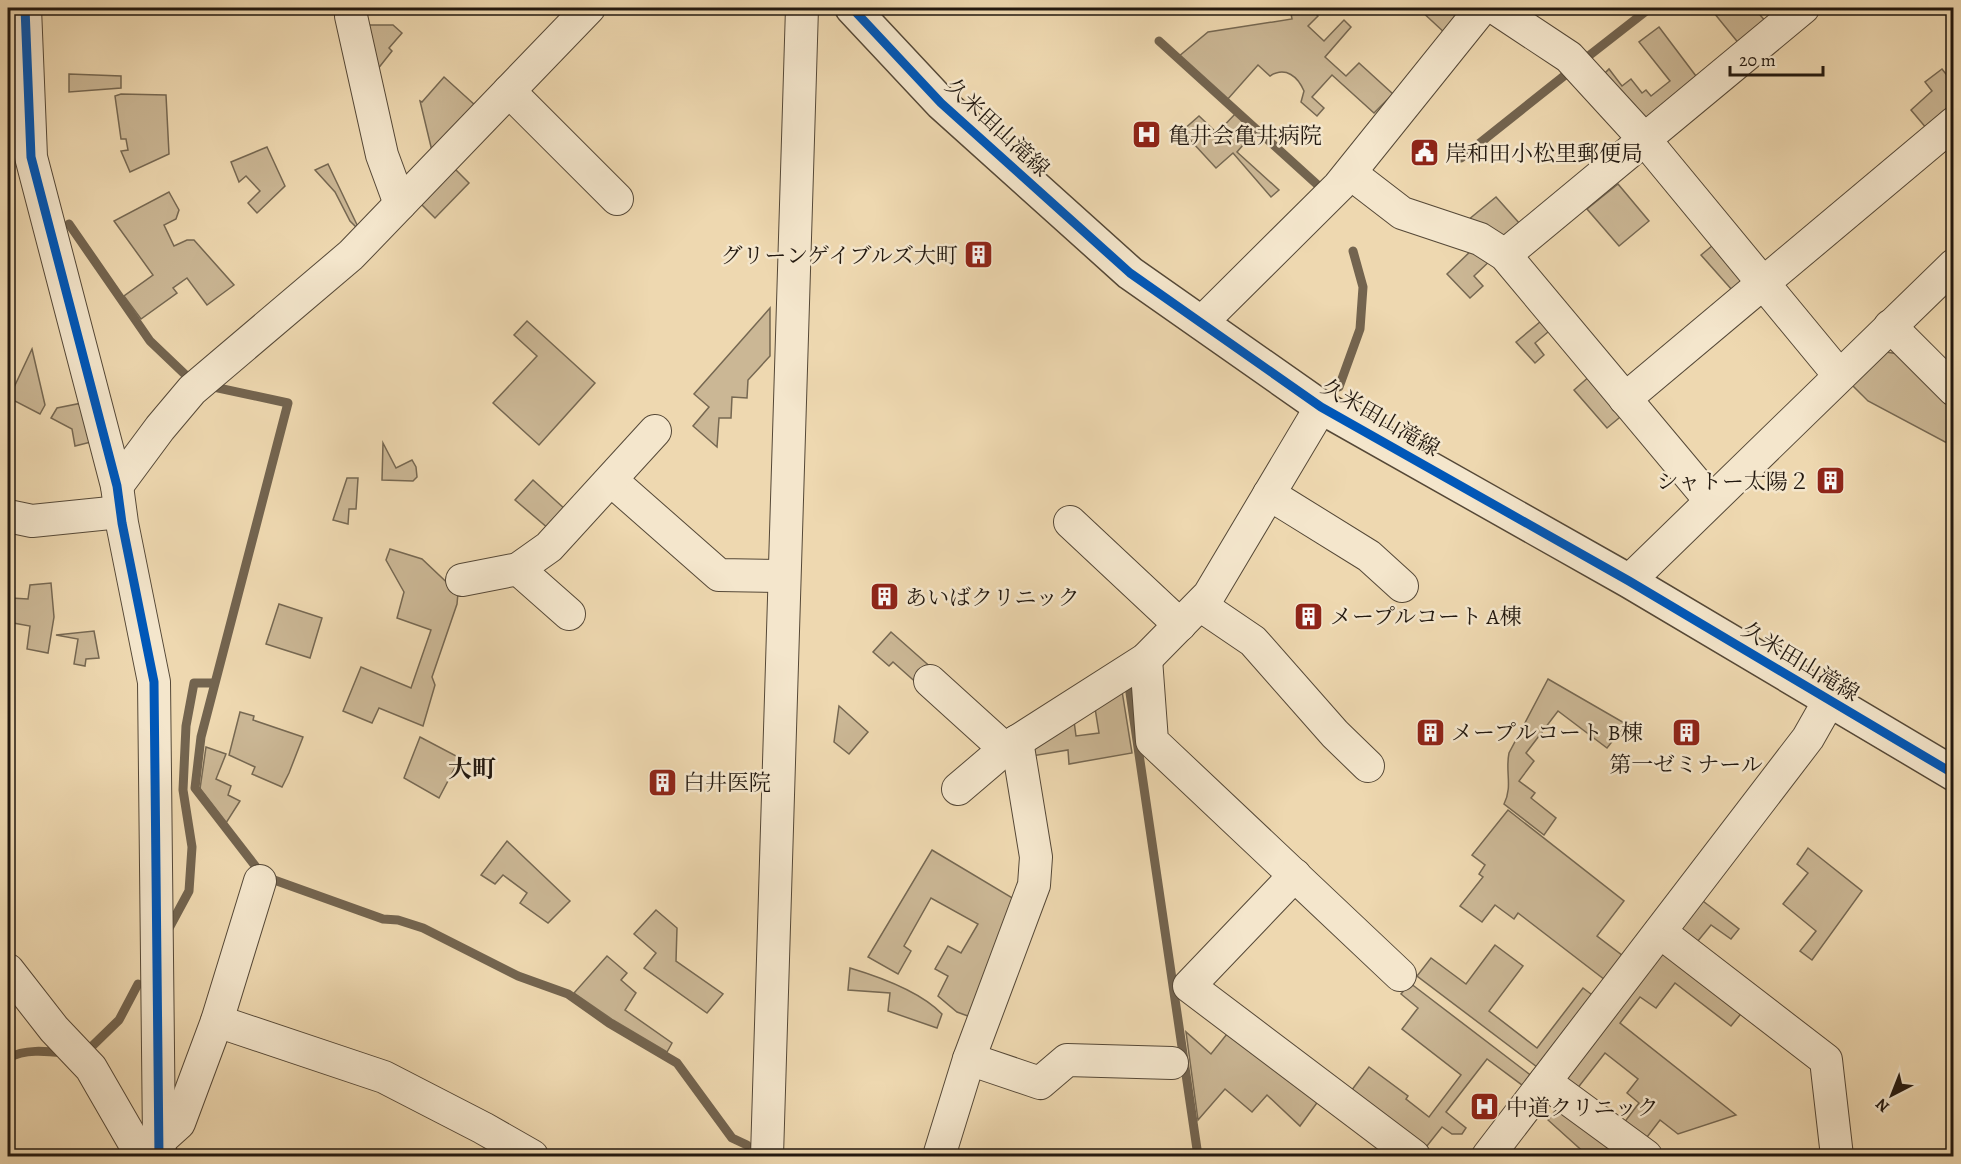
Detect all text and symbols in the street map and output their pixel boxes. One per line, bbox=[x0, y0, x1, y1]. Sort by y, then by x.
scale bar bbox=[1730, 39, 1823, 77]
text: 20 m bbox=[1739, 48, 1776, 72]
street label: 久米田山滝線 bbox=[939, 72, 1056, 184]
hospital icon: 亀井会亀井病院 bbox=[1131, 119, 1163, 151]
place label: 亀井会亀井病院 bbox=[1168, 121, 1322, 151]
public building icon: 岸和田小松里郵便局 bbox=[1408, 137, 1440, 169]
place label: 岸和田小松里郵便局 bbox=[1445, 139, 1643, 169]
building icon: グリーンゲイブルズ大町 bbox=[963, 239, 995, 271]
place label: グリーンゲイブルズ大町 bbox=[721, 241, 958, 271]
street label: 久米田山滝線 bbox=[1316, 372, 1445, 464]
building icon: シャトー太陽２ bbox=[1815, 465, 1847, 497]
place label: シャトー太陽２ bbox=[1656, 467, 1810, 497]
building icon: あいばクリニック bbox=[868, 581, 900, 613]
place label: あいばクリニック bbox=[905, 583, 1080, 613]
building icon: メープルコート A棟 bbox=[1293, 600, 1325, 632]
place label: メープルコート A棟 bbox=[1330, 602, 1521, 632]
street label: 久米田山滝線 bbox=[1736, 615, 1865, 709]
building icon: メープルコート B棟 bbox=[1414, 716, 1446, 748]
building icon: 第一ゼミナール bbox=[1670, 716, 1702, 748]
place label: メープルコート B棟 bbox=[1451, 718, 1643, 748]
place label: 第一ゼミナール bbox=[1609, 750, 1763, 780]
district label: 大町 bbox=[448, 753, 496, 785]
building icon: 白井医院 bbox=[646, 766, 678, 798]
place label: 白井医院 bbox=[683, 768, 771, 798]
north arrow bbox=[1862, 1065, 1922, 1125]
hospital icon: 中道クリニック bbox=[1469, 1091, 1501, 1123]
place label: 中道クリニック bbox=[1506, 1093, 1659, 1123]
text: N bbox=[1871, 1093, 1894, 1117]

